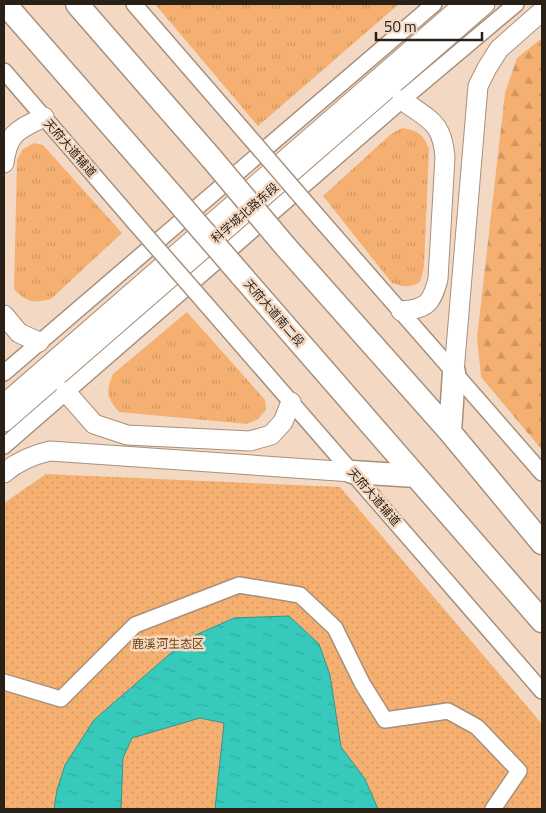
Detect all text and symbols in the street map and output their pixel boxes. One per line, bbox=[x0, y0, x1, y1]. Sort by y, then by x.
scale bar bbox=[376, 10, 482, 42]
text: 50 m bbox=[384, 15, 417, 38]
street label: 天府大道辅道 bbox=[40, 114, 101, 181]
street label: 科学城北路东段 bbox=[207, 178, 283, 247]
street label: 天府大道南二段 bbox=[240, 275, 309, 351]
street label: 天府大道辅道 bbox=[344, 463, 405, 530]
park label: 鹿溪河生态区 bbox=[132, 634, 204, 653]

